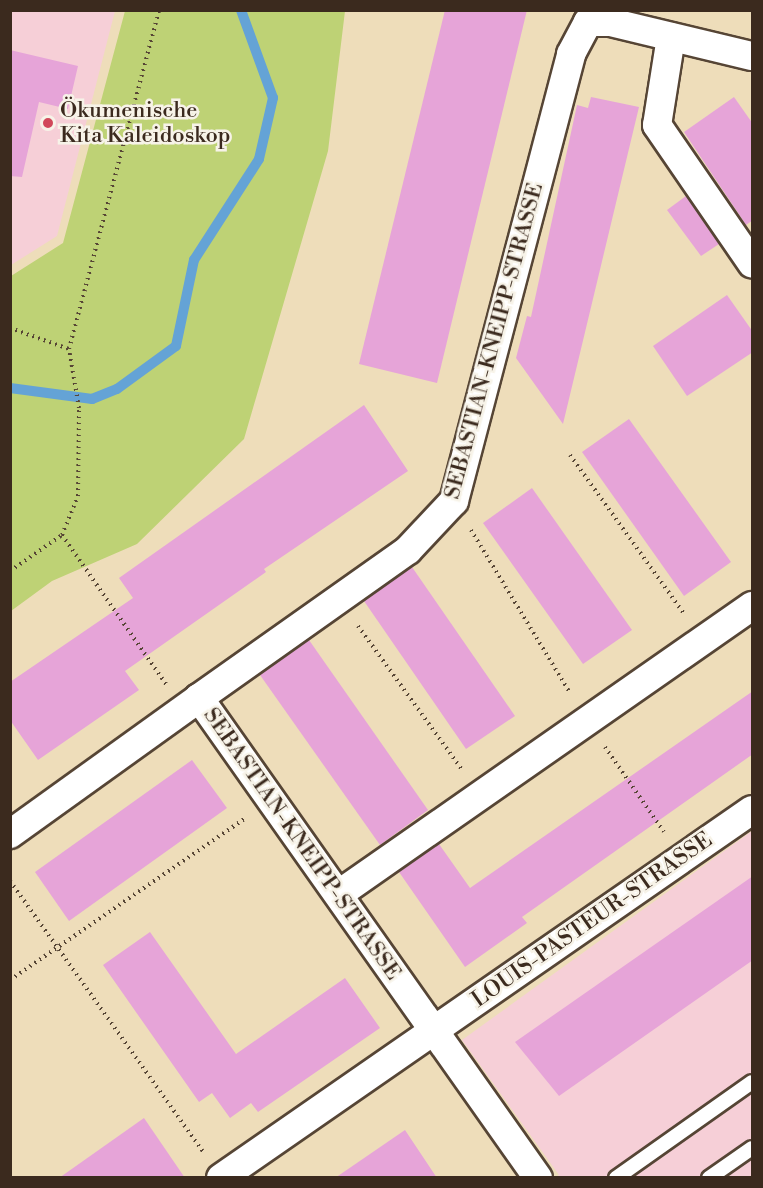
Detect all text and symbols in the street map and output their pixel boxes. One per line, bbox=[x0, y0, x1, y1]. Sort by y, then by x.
place label: Ökumenische Kita Kaleidoskop bbox=[60, 97, 231, 148]
marker: Ökumenische Kita Kaleidoskop bbox=[41, 116, 55, 130]
street label: SEBASTIAN-KNEIPP-STRASSE bbox=[439, 180, 549, 502]
street label: SEBASTIAN-KNEIPP-STRASSE bbox=[198, 703, 406, 985]
street label: LOUIS-PASTEUR-STRASSE bbox=[467, 827, 717, 1013]

